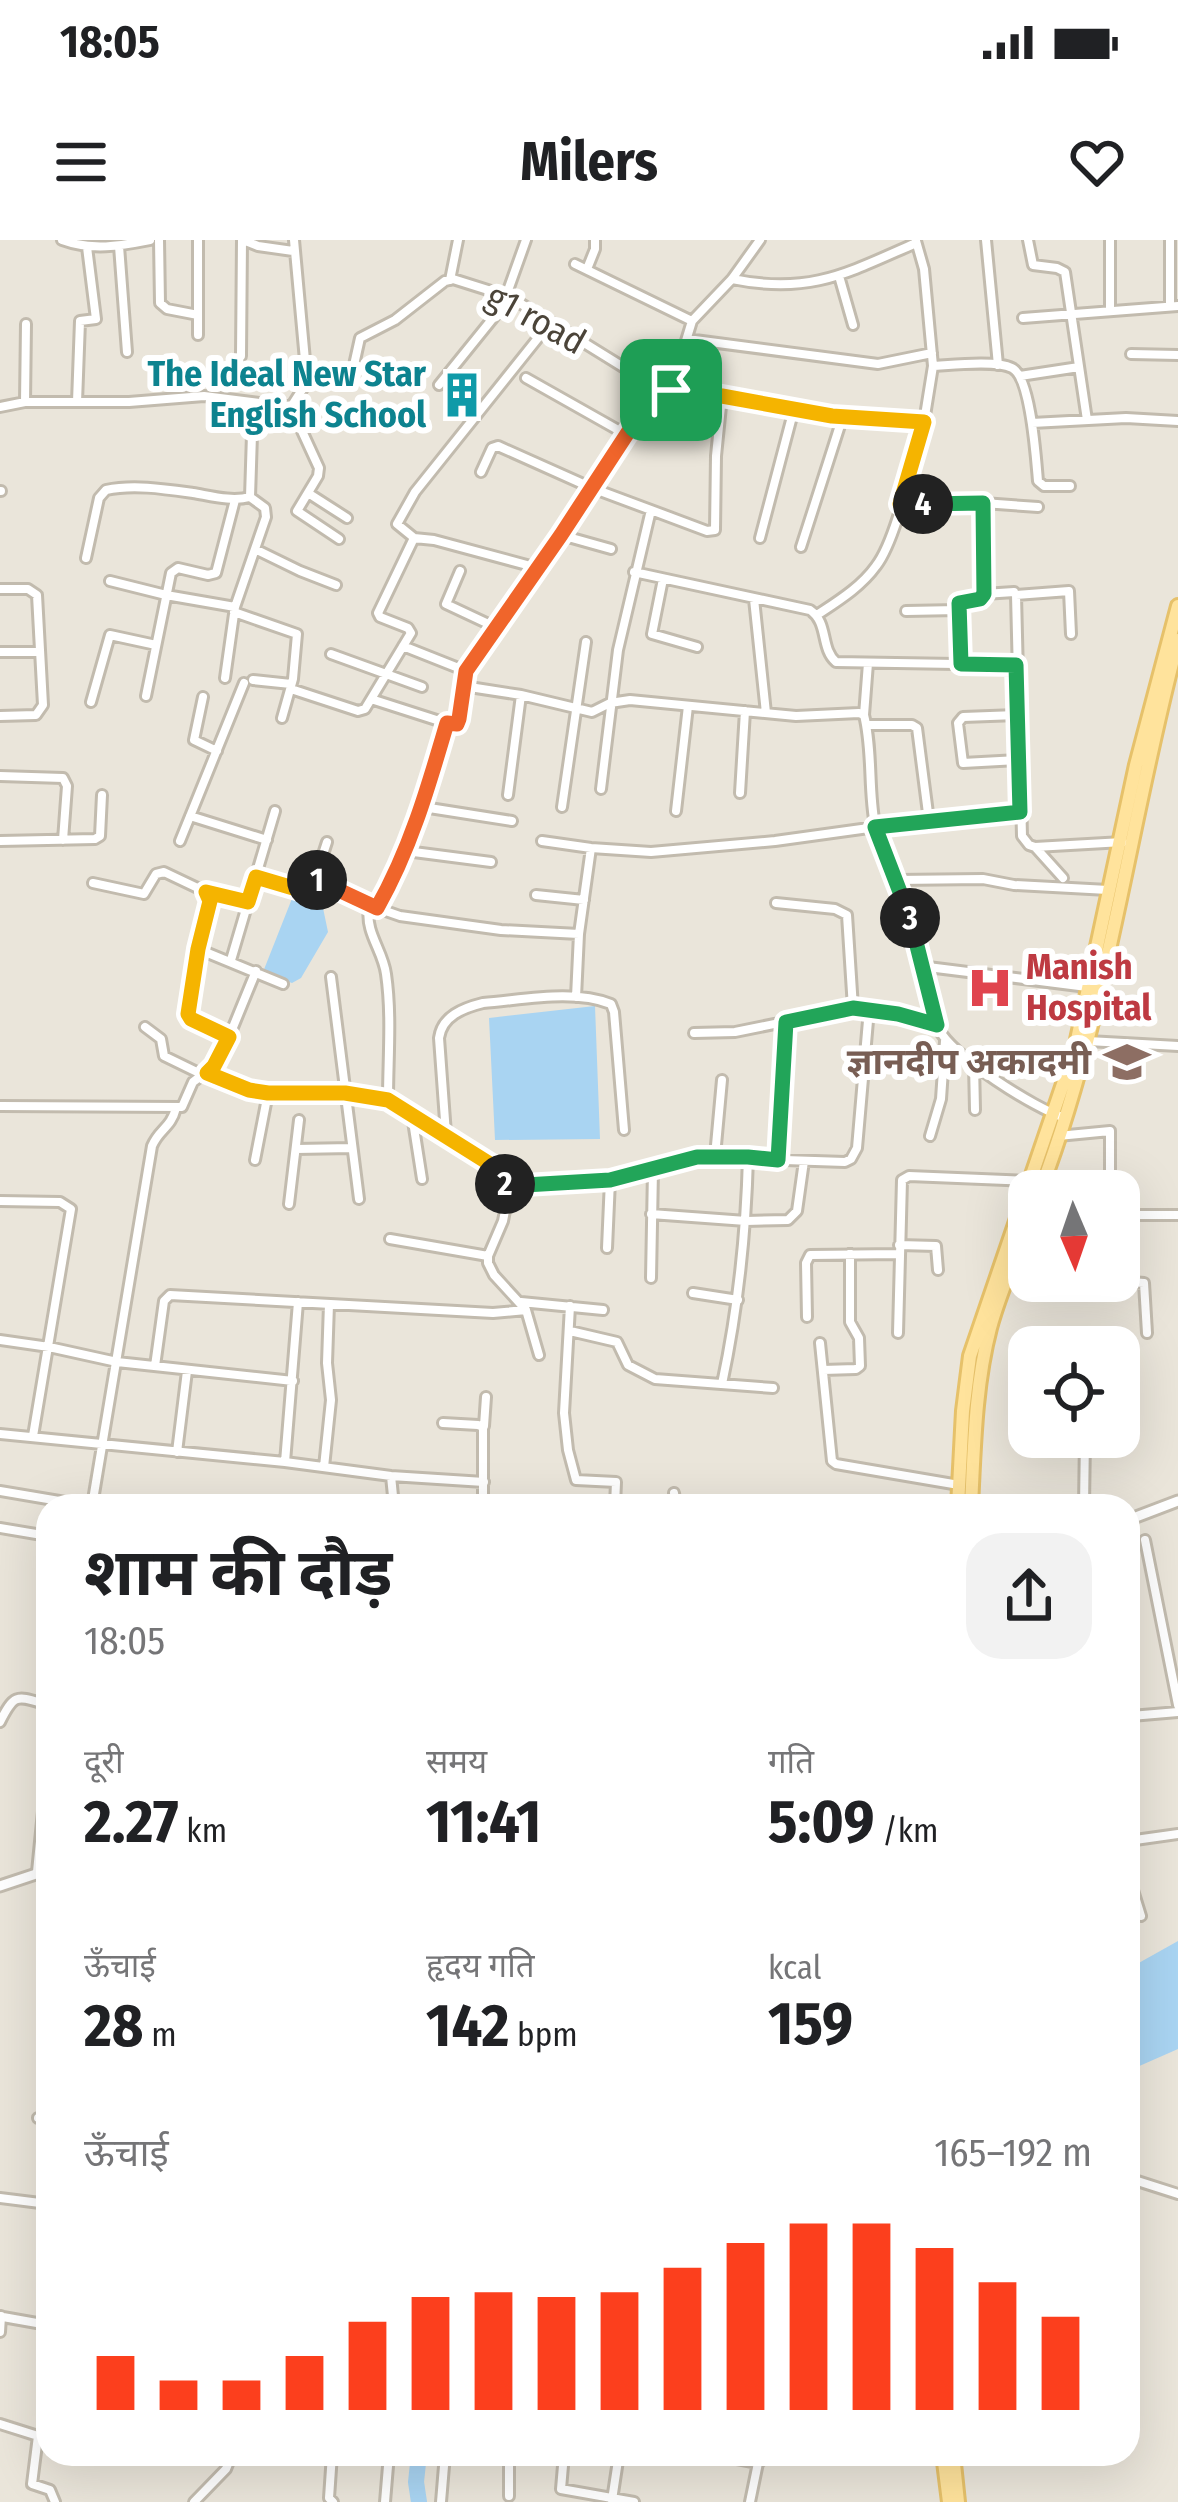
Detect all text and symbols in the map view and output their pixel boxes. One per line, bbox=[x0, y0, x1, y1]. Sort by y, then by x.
text: 18:05 bbox=[60, 15, 160, 69]
icon: menu bbox=[48, 129, 114, 195]
icon: heart bbox=[1064, 129, 1130, 195]
text: Milers bbox=[520, 130, 658, 194]
street label: g1 road bbox=[479, 274, 593, 364]
pin bbox=[620, 339, 722, 441]
place label: The Ideal New Star English School bbox=[148, 352, 427, 437]
icon: arrive bbox=[638, 357, 704, 423]
building icon: The Ideal New Star English School bbox=[437, 370, 487, 420]
pin: 4 bbox=[893, 474, 953, 534]
text: 4 bbox=[915, 484, 931, 524]
pin: 1 bbox=[287, 850, 347, 910]
text: 1 bbox=[310, 860, 324, 900]
pin: 3 bbox=[880, 888, 940, 948]
text: 3 bbox=[902, 898, 918, 938]
place label: Manish Hospital bbox=[1026, 945, 1151, 1030]
hospital icon: Manish Hospital bbox=[965, 963, 1015, 1013]
school or university icon: ज्ञानदीप अकादमी bbox=[1102, 1037, 1152, 1087]
place label: ज्ञानदीप अकादमी bbox=[847, 1040, 1092, 1084]
pin: 2 bbox=[475, 1154, 535, 1214]
text: 2 bbox=[497, 1164, 513, 1204]
north arrow bbox=[1008, 1170, 1140, 1302]
map controls bbox=[1008, 1170, 1140, 1458]
button: locate bbox=[1008, 1326, 1140, 1458]
text: शाम की दौड़ bbox=[84, 1533, 392, 1612]
button: share bbox=[966, 1533, 1092, 1659]
text: 18:05 bbox=[84, 1618, 165, 1664]
text: दूरी bbox=[84, 1742, 124, 1782]
text: समय bbox=[426, 1742, 487, 1782]
text: गति bbox=[768, 1742, 814, 1782]
text: 2.27 bbox=[84, 1786, 179, 1858]
text: 11:41 bbox=[426, 1786, 541, 1858]
text: 5:09 bbox=[768, 1786, 875, 1858]
text: km bbox=[179, 1811, 227, 1851]
text: /km bbox=[875, 1811, 938, 1851]
text: ऊँचाई bbox=[84, 1946, 156, 1986]
text: हृदय गति bbox=[426, 1946, 535, 1986]
text: kcal bbox=[768, 1948, 821, 1988]
text: 159 bbox=[768, 1988, 853, 2060]
text: 28 bbox=[84, 1990, 143, 2062]
text: 142 bbox=[426, 1990, 509, 2062]
text: m bbox=[143, 2015, 177, 2055]
text: bpm bbox=[509, 2015, 578, 2055]
text: ऊँचाई bbox=[84, 2130, 169, 2176]
text: 165–192 m bbox=[934, 2130, 1092, 2176]

